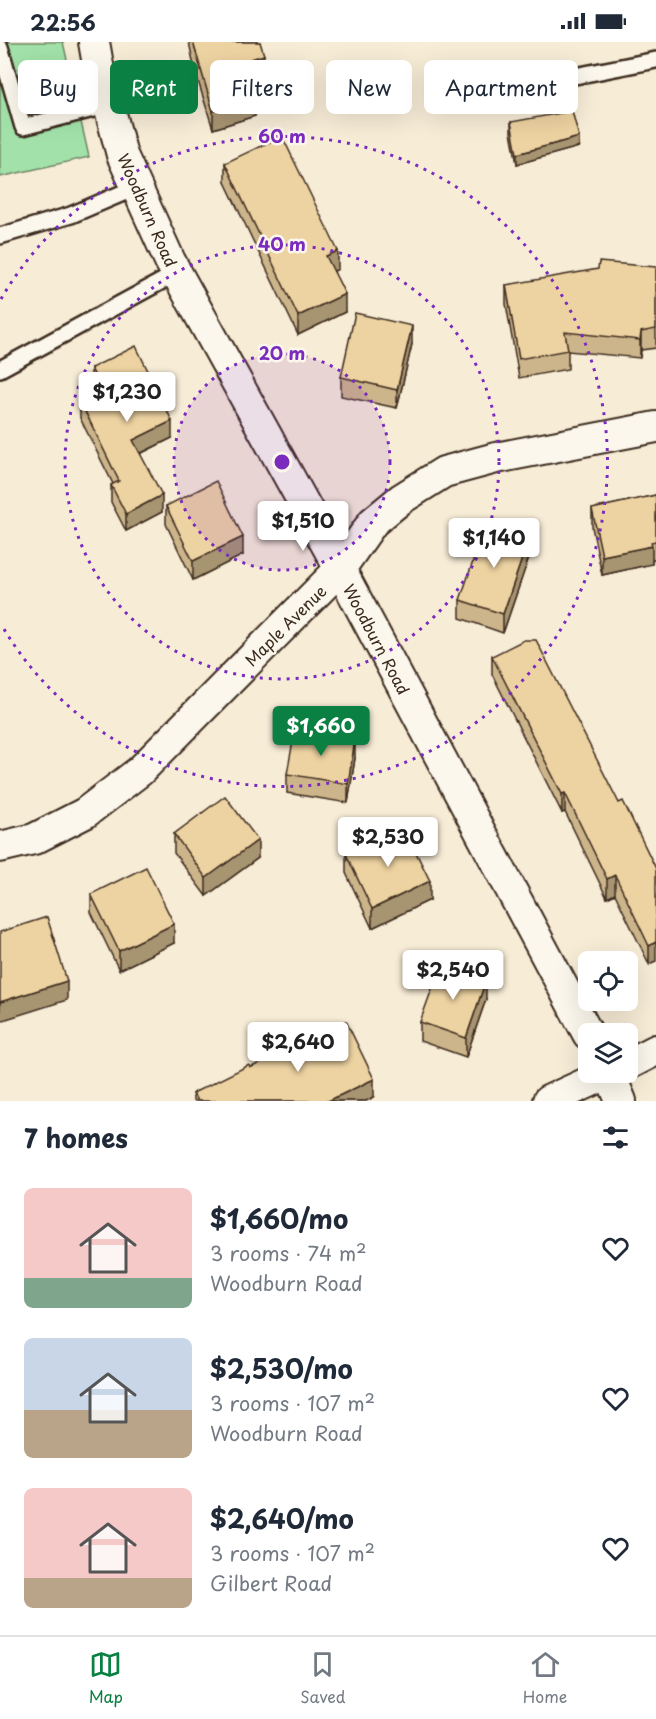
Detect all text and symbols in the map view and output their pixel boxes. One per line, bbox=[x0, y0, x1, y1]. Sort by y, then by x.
text: 22:56 bbox=[30, 5, 96, 38]
chip: Buy bbox=[18, 60, 98, 114]
chip: Rent bbox=[110, 60, 198, 114]
chip: Filters bbox=[210, 60, 314, 114]
chip: New bbox=[326, 60, 412, 114]
chip: Apartment bbox=[424, 60, 578, 114]
text: 60 m bbox=[258, 122, 306, 149]
street label: Woodburn Road bbox=[112, 149, 184, 271]
text: 40 m bbox=[258, 230, 306, 257]
text: 20 m bbox=[259, 339, 305, 366]
pin: $1,230 bbox=[78, 372, 176, 423]
text: $1,230 bbox=[93, 376, 161, 406]
centre of rings bbox=[272, 452, 292, 472]
pin: $1,510 bbox=[254, 501, 352, 552]
text: $1,510 bbox=[272, 505, 335, 535]
pin: $1,140 bbox=[445, 518, 543, 569]
text: $1,140 bbox=[463, 522, 525, 552]
street label: Maple Avenue bbox=[239, 579, 331, 671]
street label: Woodburn Road bbox=[338, 579, 416, 699]
pin: $1,660 bbox=[272, 706, 370, 757]
text: $1,660 bbox=[287, 710, 355, 740]
pin: $2,530 bbox=[339, 817, 437, 868]
text: $2,530 bbox=[352, 821, 424, 851]
pin: $2,540 bbox=[404, 950, 502, 1001]
map controls bbox=[578, 951, 638, 1083]
button: locate bbox=[578, 951, 638, 1011]
text: $2,540 bbox=[416, 954, 490, 984]
pin: $2,640 bbox=[249, 1022, 347, 1073]
button: layers bbox=[578, 1023, 638, 1083]
text: $2,640 bbox=[261, 1026, 335, 1056]
text: 7 homes bbox=[24, 1118, 128, 1157]
icon: filters bbox=[599, 1121, 632, 1154]
text: $1,660/mo bbox=[210, 1199, 348, 1238]
icon: home bbox=[72, 1212, 144, 1284]
icon: heart bbox=[599, 1232, 632, 1265]
text: 3 rooms · 74 m² bbox=[210, 1238, 367, 1268]
text: Woodburn Road bbox=[210, 1268, 363, 1298]
text: $2,530/mo bbox=[210, 1349, 353, 1388]
icon: home bbox=[72, 1362, 144, 1434]
icon: heart bbox=[599, 1382, 632, 1415]
text: 3 rooms · 107 m² bbox=[210, 1388, 375, 1418]
text: Woodburn Road bbox=[210, 1418, 363, 1448]
text: $2,640/mo bbox=[210, 1499, 354, 1538]
icon: home bbox=[72, 1512, 144, 1584]
icon: heart bbox=[599, 1532, 632, 1565]
text: 3 rooms · 107 m² bbox=[210, 1538, 375, 1568]
text: Gilbert Road bbox=[210, 1568, 332, 1598]
tab: Map bbox=[89, 1648, 123, 1708]
tab: Saved bbox=[300, 1648, 346, 1708]
tab: Home bbox=[523, 1648, 567, 1708]

